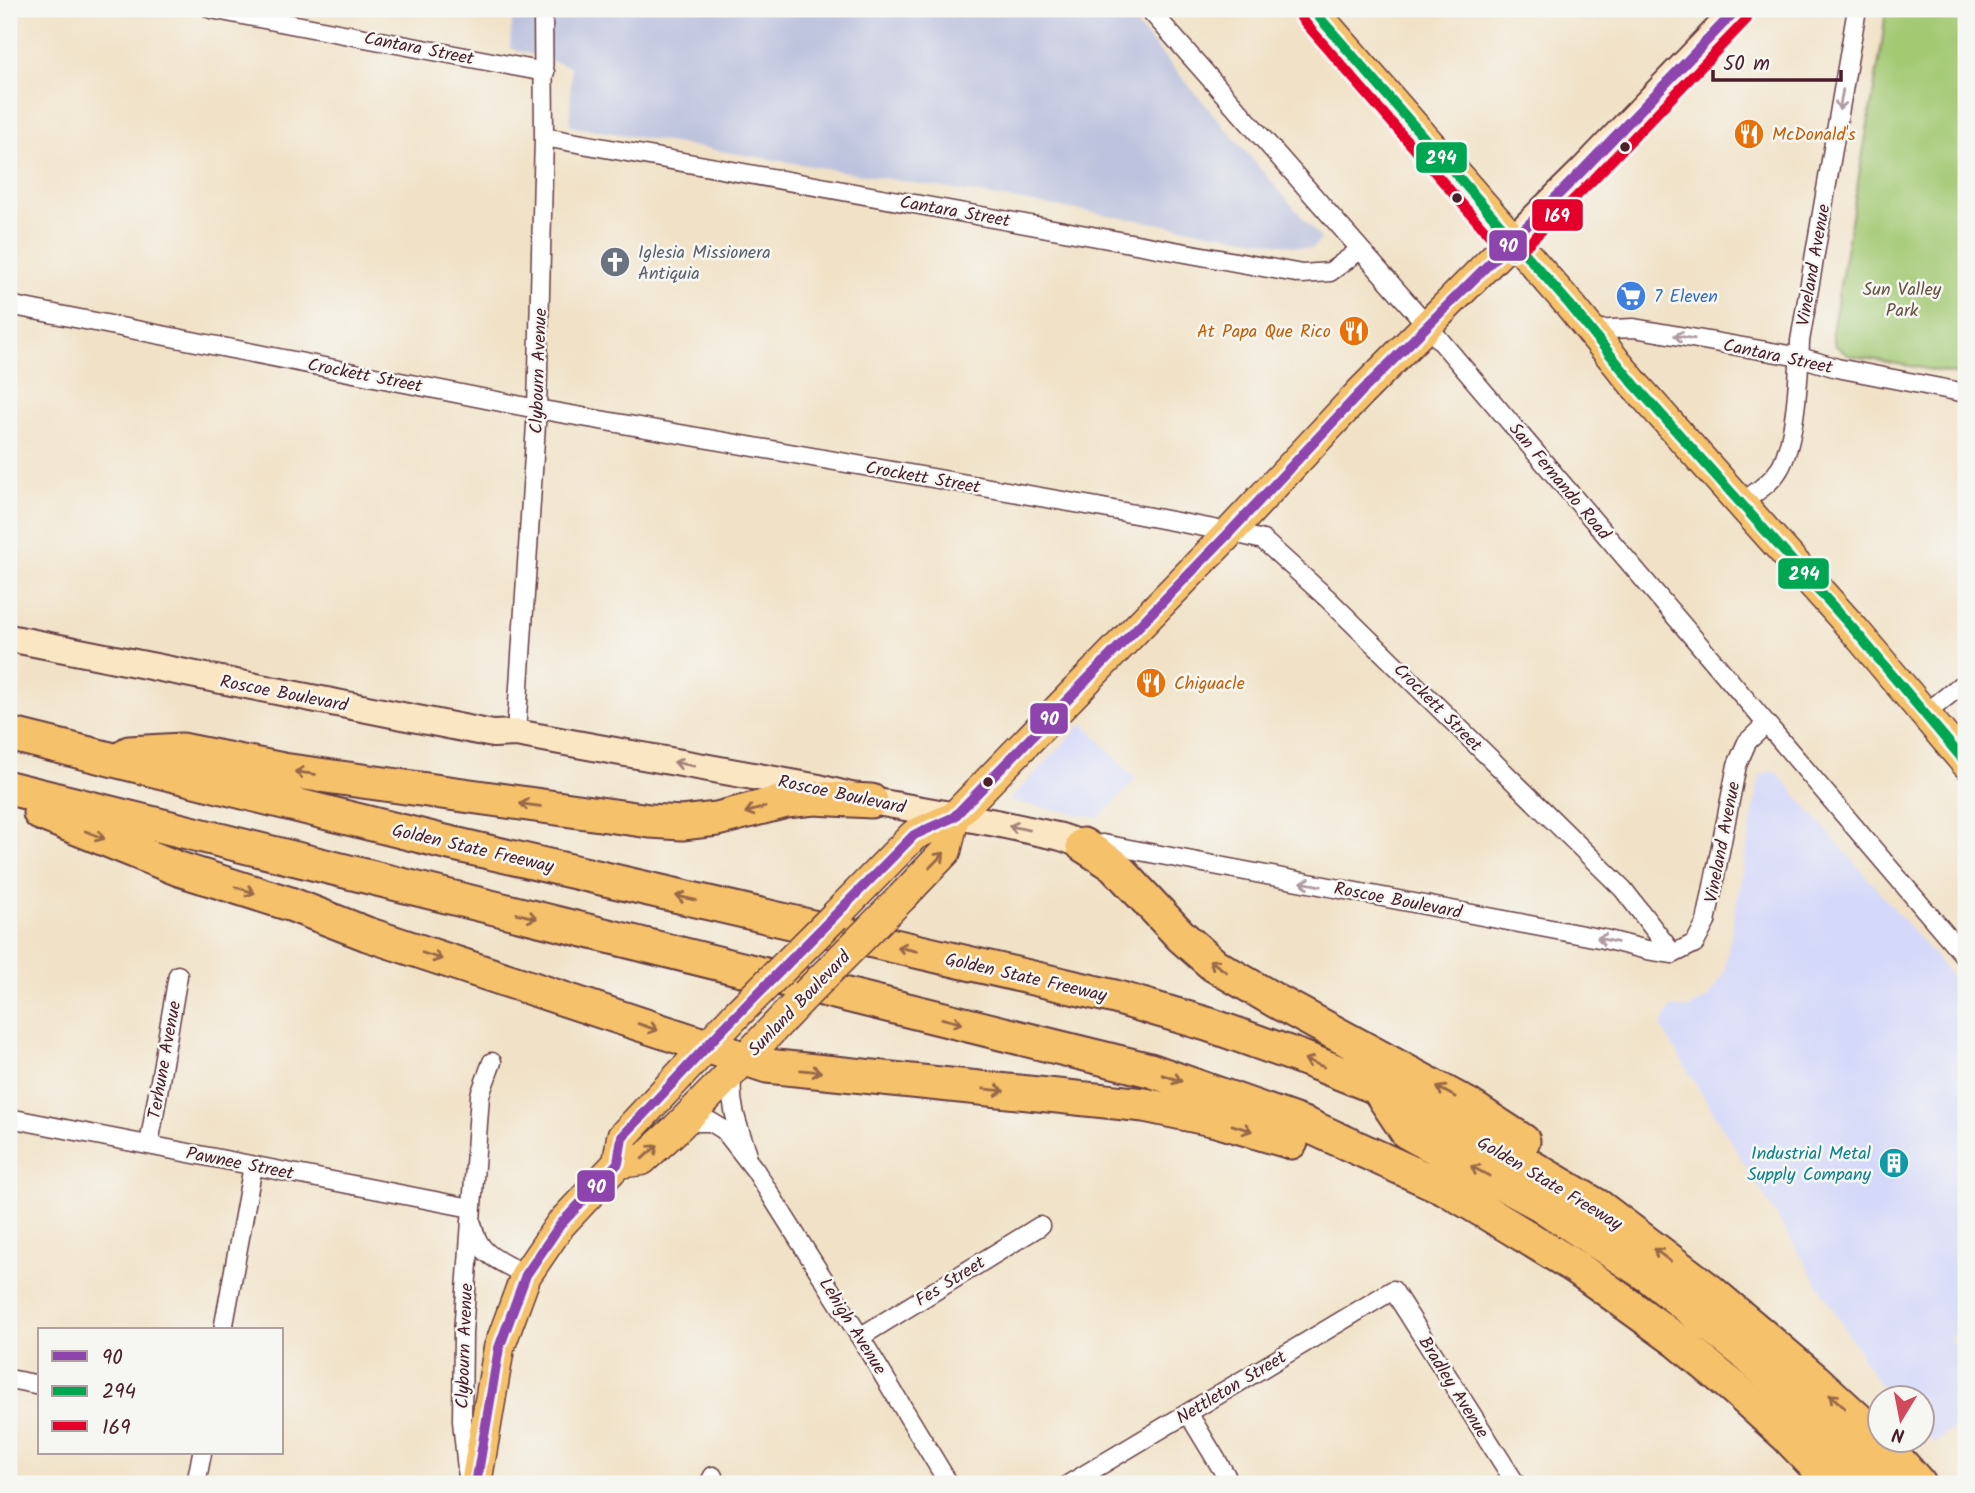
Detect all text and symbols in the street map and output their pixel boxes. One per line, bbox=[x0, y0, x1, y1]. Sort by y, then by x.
street label: Cantara Street bbox=[361, 25, 477, 75]
scale bar bbox=[1713, 38, 1840, 82]
text: 50 m bbox=[1723, 48, 1770, 81]
one-way arrow bbox=[1834, 88, 1847, 111]
restaurant icon: McDonald's bbox=[1732, 117, 1766, 151]
place label: McDonald's bbox=[1772, 121, 1856, 150]
unlabelled marker bbox=[1618, 140, 1632, 154]
line badge: 294 bbox=[1415, 141, 1468, 174]
text: 294 bbox=[1425, 144, 1457, 174]
street label: Cantara Street bbox=[897, 189, 1013, 237]
unlabelled marker bbox=[1450, 191, 1464, 205]
line badge: 169 bbox=[1531, 198, 1584, 232]
text: 169 bbox=[1544, 202, 1570, 232]
street label: Vineland Avenue bbox=[1790, 202, 1839, 328]
line badge: 90 bbox=[1488, 229, 1528, 262]
text: 90 bbox=[1498, 232, 1518, 262]
place label: Iglesia Missionera Antiquia bbox=[638, 239, 771, 289]
church icon: Iglesia Missionera Antiquia bbox=[598, 245, 632, 279]
park label: Sun Valley Park bbox=[1863, 276, 1942, 326]
supermarket icon: 7 Eleven bbox=[1614, 279, 1648, 313]
place label: 7 Eleven bbox=[1654, 283, 1718, 312]
street label: Clybourn Avenue bbox=[523, 308, 556, 434]
restaurant icon: At Papa Que Rico bbox=[1337, 314, 1371, 348]
place label: At Papa Que Rico bbox=[1197, 318, 1331, 347]
one-way arrow bbox=[1673, 330, 1696, 343]
street label: Cantara Street bbox=[1720, 332, 1836, 383]
street label: Crockett Street bbox=[305, 351, 426, 402]
street label: San Fernando Road bbox=[1501, 417, 1618, 548]
street label: Crockett Street bbox=[863, 454, 984, 503]
line badge: 294 bbox=[1777, 557, 1830, 590]
text: 294 bbox=[1788, 560, 1820, 590]
street label: Crockett Street bbox=[1386, 657, 1489, 760]
restaurant icon: Chiguacle bbox=[1134, 666, 1168, 700]
street label: Roscoe Boulevard bbox=[217, 668, 351, 721]
place label: Chiguacle bbox=[1174, 670, 1245, 699]
line badge: 90 bbox=[1029, 702, 1069, 735]
text: 90 bbox=[1039, 705, 1059, 735]
one-way arrow bbox=[673, 757, 696, 770]
one-way arrow bbox=[294, 767, 316, 780]
street label: Roscoe Boulevard bbox=[775, 768, 909, 823]
unlabelled marker bbox=[981, 775, 995, 789]
street label: Vineland Avenue bbox=[1697, 779, 1749, 906]
one-way arrow bbox=[519, 798, 542, 811]
one-way arrow bbox=[744, 804, 766, 817]
street label: Golden State Freeway bbox=[389, 817, 557, 882]
one-way arrow bbox=[1008, 821, 1031, 835]
one-way arrow bbox=[83, 829, 105, 842]
one-way arrow bbox=[929, 852, 946, 869]
street label: Roscoe Boulevard bbox=[1331, 875, 1465, 928]
one-way arrow bbox=[1300, 876, 1323, 890]
one-way arrow bbox=[233, 885, 255, 897]
one-way arrow bbox=[675, 890, 698, 904]
one-way arrow bbox=[515, 910, 538, 923]
one-way arrow bbox=[1596, 933, 1619, 946]
one-way arrow bbox=[896, 942, 919, 955]
street label: Sunland Boulevard bbox=[742, 944, 859, 1064]
street label: Golden State Freeway bbox=[942, 946, 1110, 1011]
one-way arrow bbox=[420, 951, 442, 963]
one-way arrow bbox=[1209, 959, 1228, 973]
street label: Terhune Avenue bbox=[141, 999, 190, 1122]
one-way arrow bbox=[940, 1015, 963, 1028]
one-way arrow bbox=[636, 1022, 658, 1034]
one-way arrow bbox=[1304, 1056, 1326, 1069]
one-way arrow bbox=[799, 1065, 821, 1078]
one-way arrow bbox=[1161, 1072, 1183, 1085]
one-way arrow bbox=[982, 1084, 1005, 1097]
one-way arrow bbox=[1436, 1085, 1457, 1098]
one-way arrow bbox=[1231, 1122, 1253, 1135]
street label: Golden State Freeway bbox=[1471, 1129, 1628, 1240]
street label: Pawnee Street bbox=[183, 1140, 297, 1189]
place label: Industrial Metal Supply Company bbox=[1747, 1140, 1872, 1190]
one-way arrow bbox=[641, 1144, 659, 1160]
building icon: Industrial Metal Supply Company bbox=[1877, 1146, 1911, 1180]
one-way arrow bbox=[1470, 1164, 1491, 1177]
line badge: 90 bbox=[576, 1169, 616, 1203]
text: 90 bbox=[586, 1173, 606, 1203]
one-way arrow bbox=[1653, 1248, 1672, 1263]
street label: Fes Street bbox=[910, 1249, 992, 1315]
street label: Lehigh Avenue bbox=[810, 1272, 893, 1381]
street label: Clybourn Avenue bbox=[449, 1283, 482, 1409]
legend bbox=[38, 1328, 284, 1454]
street label: Bradley Avenue bbox=[1410, 1331, 1496, 1445]
text: 90 bbox=[102, 1342, 123, 1375]
street label: Nettleton Street bbox=[1171, 1343, 1293, 1433]
text: 294 bbox=[102, 1376, 136, 1409]
north arrow bbox=[1867, 1384, 1937, 1454]
one-way arrow bbox=[1829, 1392, 1846, 1409]
text: 169 bbox=[102, 1412, 131, 1445]
text: N bbox=[1890, 1418, 1907, 1450]

